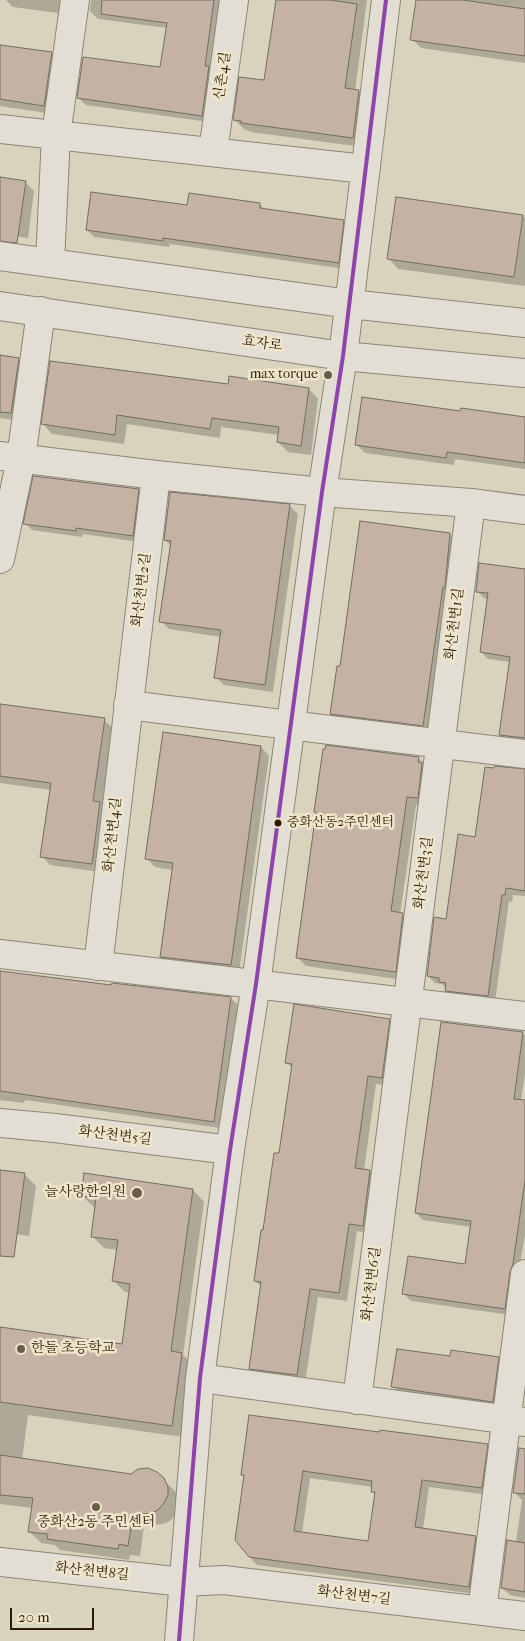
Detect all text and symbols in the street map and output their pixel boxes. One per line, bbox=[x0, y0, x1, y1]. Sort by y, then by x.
street label: 신촌4길 bbox=[211, 51, 235, 101]
street label: 효자로 bbox=[241, 333, 283, 355]
place label: max torque bbox=[250, 367, 318, 383]
marker: max torque bbox=[322, 369, 334, 381]
street label: 화산천변2길 bbox=[129, 552, 155, 628]
street label: 화산천변1길 bbox=[442, 587, 468, 661]
street label: 화산천변4길 bbox=[101, 796, 125, 874]
place label: 중화산동2주민센터 bbox=[287, 815, 394, 831]
marker: 중화산동2주민센터 bbox=[273, 818, 283, 828]
street label: 화산천변3길 bbox=[411, 836, 437, 910]
street label: 화산천변5길 bbox=[77, 1123, 153, 1149]
place label: 늘사랑한의원 bbox=[45, 1185, 126, 1201]
marker: 늘사랑한의원 bbox=[130, 1186, 144, 1200]
street label: 화산천변6길 bbox=[359, 1246, 385, 1322]
place label: 한들 초등학교 bbox=[31, 1341, 115, 1357]
marker: 한들 초등학교 bbox=[15, 1343, 27, 1355]
marker: 중화산2동 주민센터 bbox=[90, 1501, 102, 1513]
place label: 중화산2동 주민센터 bbox=[37, 1515, 155, 1531]
street label: 화산천변8길 bbox=[54, 1560, 130, 1584]
street label: 화산천변7길 bbox=[316, 1583, 392, 1609]
scale bar bbox=[12, 1598, 96, 1630]
text: 20 m bbox=[18, 1608, 50, 1626]

